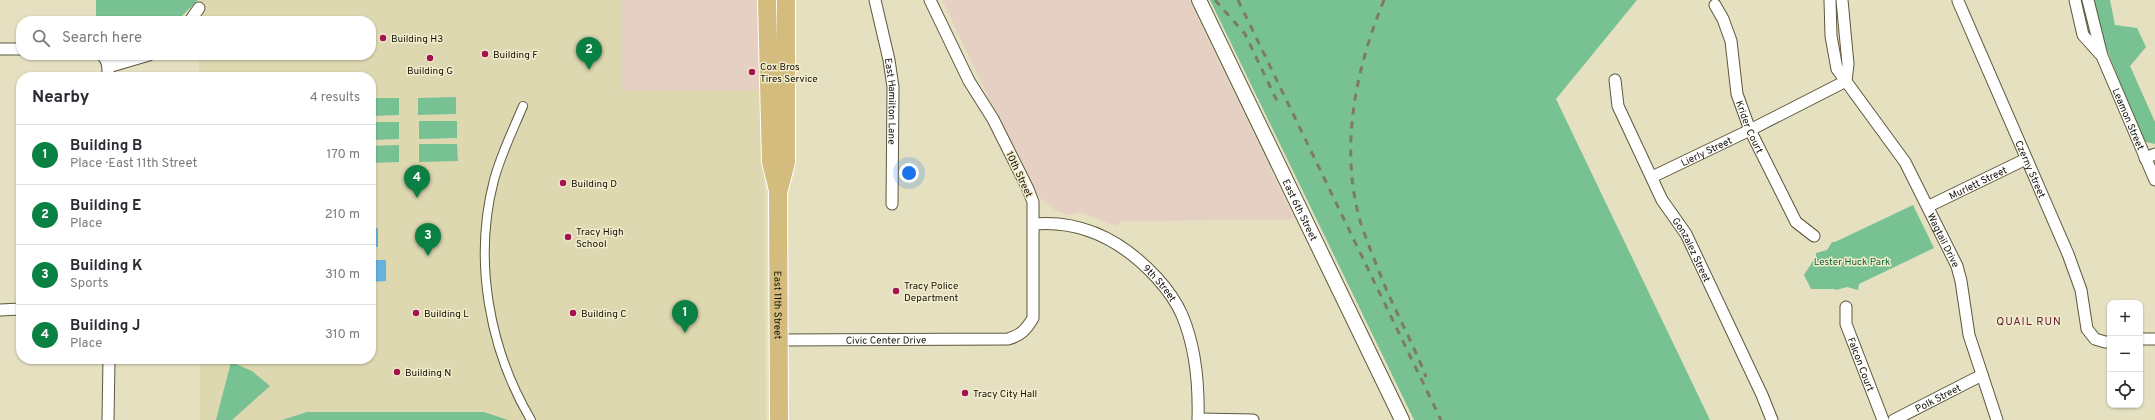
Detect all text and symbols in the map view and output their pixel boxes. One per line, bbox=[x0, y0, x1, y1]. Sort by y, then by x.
search box bbox=[16, 16, 376, 60]
icon: search bbox=[30, 27, 52, 49]
text: Search here bbox=[62, 29, 142, 48]
marker: Building H3 bbox=[378, 33, 388, 43]
place label: Building H3 bbox=[391, 33, 443, 46]
pin: 2 bbox=[576, 37, 602, 70]
marker: Building F bbox=[480, 49, 490, 59]
place label: Building F bbox=[493, 49, 538, 62]
marker: Building G bbox=[425, 53, 435, 63]
street label: East Hamilton Lane bbox=[881, 57, 898, 145]
place label: Cox Bros Tires Service bbox=[760, 61, 818, 86]
place label: Building G bbox=[407, 65, 453, 78]
marker: Cox Bros Tires Service bbox=[747, 67, 757, 77]
street label: Leamon Street bbox=[2109, 86, 2146, 152]
text: Nearby bbox=[32, 87, 89, 109]
text: 4 results bbox=[310, 90, 360, 106]
street label: Krider Court bbox=[1732, 99, 1766, 156]
street label: Lierly Street bbox=[1679, 134, 1735, 170]
text: Building B bbox=[70, 137, 142, 156]
street label: Czerny Street bbox=[2011, 139, 2048, 200]
text: 1 bbox=[42, 147, 48, 163]
text: 170 m bbox=[326, 147, 360, 163]
street label: 10th Street bbox=[1002, 150, 1035, 200]
text: Place · East 11th Street bbox=[70, 156, 197, 172]
your location bbox=[899, 163, 919, 183]
street label: Murlett Street bbox=[1947, 164, 2010, 203]
pin: 4 bbox=[404, 165, 430, 198]
street label: East 6th Street bbox=[1279, 177, 1320, 244]
marker: Building D bbox=[558, 178, 568, 188]
place label: Building D bbox=[571, 178, 617, 191]
text: Building E bbox=[70, 197, 141, 216]
text: 2 bbox=[41, 207, 49, 223]
text: 210 m bbox=[325, 207, 360, 223]
street label: Wagtail Drive bbox=[1924, 211, 1962, 270]
street label: Gonzalez Street bbox=[1668, 215, 1713, 285]
text: Place bbox=[70, 216, 102, 232]
pin: 3 bbox=[415, 223, 441, 256]
place label: Tracy High School bbox=[576, 226, 624, 251]
marker: Tracy High School bbox=[563, 232, 573, 242]
park label: Lester Huck Park bbox=[1814, 256, 1890, 269]
text: Building K bbox=[70, 257, 143, 276]
street label: 9th Street bbox=[1140, 262, 1179, 305]
text: 3 bbox=[41, 267, 49, 283]
text: 310 m bbox=[325, 267, 360, 283]
street label: East 11th Street bbox=[770, 271, 784, 340]
text: Sports bbox=[70, 276, 109, 292]
place label: Tracy Police Department bbox=[904, 280, 958, 305]
marker: Tracy Police Department bbox=[891, 286, 901, 296]
pin: 1 bbox=[672, 300, 698, 333]
map controls bbox=[2107, 300, 2143, 408]
button: + bbox=[2107, 300, 2143, 336]
marker: Building L bbox=[411, 308, 421, 318]
place label: Building L bbox=[424, 308, 469, 321]
marker: Building C bbox=[568, 308, 578, 318]
place label: Building C bbox=[581, 308, 627, 321]
district label: QUAIL RUN bbox=[1996, 315, 2062, 329]
text: Building J bbox=[70, 317, 140, 336]
text: 4 bbox=[41, 327, 49, 343]
text: 310 m bbox=[325, 327, 360, 343]
street label: Civic Center Drive bbox=[846, 334, 926, 348]
text: Place bbox=[70, 336, 102, 352]
street label: Falcon Court bbox=[1844, 336, 1876, 394]
button: − bbox=[2107, 336, 2143, 372]
marker: Building N bbox=[392, 367, 402, 377]
place label: Building N bbox=[405, 367, 451, 380]
button: locate bbox=[2107, 372, 2143, 408]
street label: Polk Street bbox=[1913, 382, 1964, 416]
marker: Tracy City Hall bbox=[960, 388, 970, 398]
place label: Tracy City Hall bbox=[973, 388, 1037, 401]

